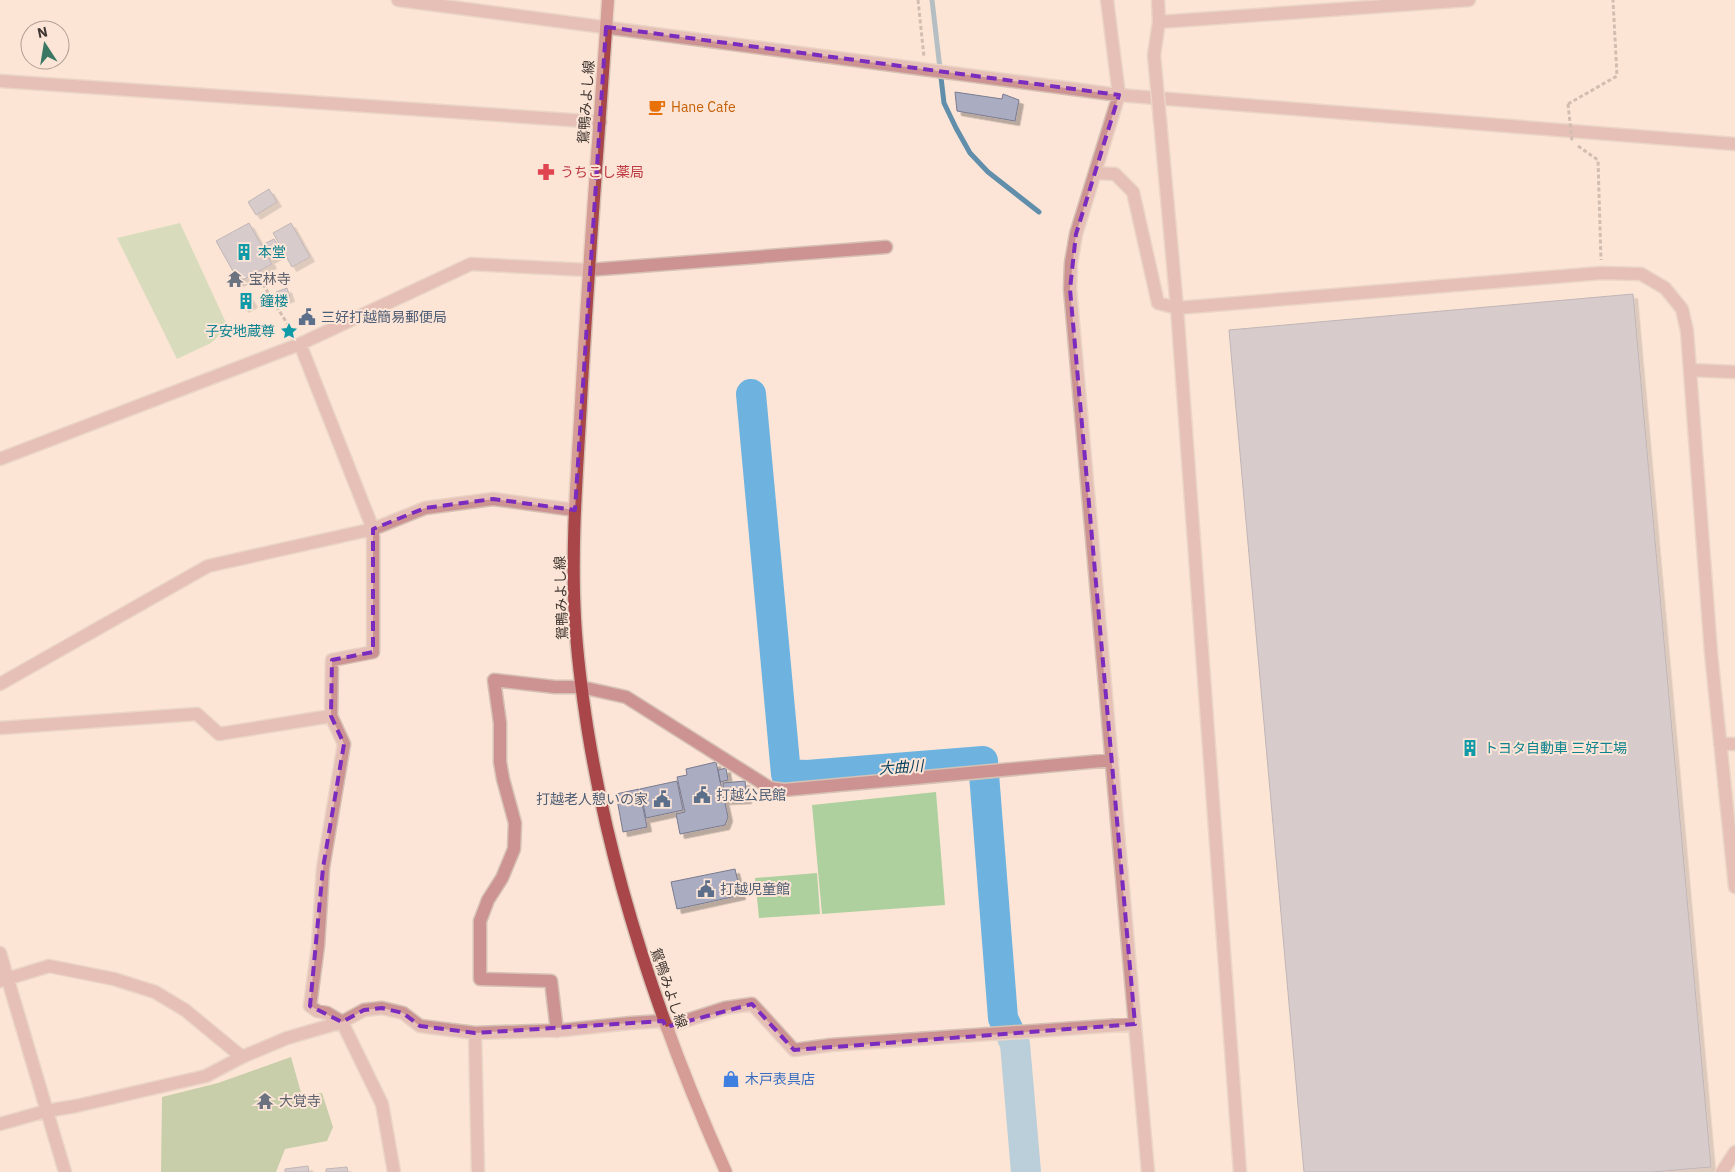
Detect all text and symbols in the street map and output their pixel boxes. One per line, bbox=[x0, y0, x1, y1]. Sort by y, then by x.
north arrow bbox=[20, 20, 70, 70]
text: N bbox=[35, 22, 49, 42]
street label: 鴛鴨みよし線 bbox=[574, 59, 598, 145]
cafe icon: Hane Cafe bbox=[647, 97, 667, 117]
place label: Hane Cafe bbox=[671, 98, 736, 116]
pharmacy icon: うちこし薬局 bbox=[536, 162, 556, 182]
place label: うちこし薬局 bbox=[560, 163, 644, 181]
building icon: 本堂 bbox=[234, 242, 254, 262]
place label: 本堂 bbox=[258, 243, 286, 261]
temple icon: 宝林寺 bbox=[225, 269, 245, 289]
place label: 宝林寺 bbox=[249, 270, 291, 288]
building icon: 鐘楼 bbox=[236, 291, 256, 311]
place label: 鐘楼 bbox=[260, 292, 289, 310]
public building icon: 三好打越簡易郵便局 bbox=[297, 307, 317, 327]
place label: 三好打越簡易郵便局 bbox=[321, 308, 447, 326]
place icon: 子安地蔵尊 bbox=[279, 321, 299, 341]
place label: 子安地蔵尊 bbox=[205, 322, 275, 340]
street label: 鴛鴨みよし線 bbox=[551, 556, 571, 640]
building icon: トヨタ自動車 三好工場 bbox=[1460, 738, 1480, 758]
place label: トヨタ自動車 三好工場 bbox=[1484, 739, 1627, 757]
water label: 大曲川 bbox=[878, 756, 926, 778]
public building icon: 打越公民館 bbox=[692, 785, 712, 805]
place label: 打越公民館 bbox=[716, 786, 786, 804]
public building icon: 打越老人憩いの家 bbox=[652, 789, 672, 809]
place label: 打越老人憩いの家 bbox=[536, 790, 648, 808]
public building icon: 打越児童館 bbox=[696, 879, 716, 899]
place label: 打越児童館 bbox=[720, 880, 790, 898]
street label: 鴛鴨みよし線 bbox=[647, 945, 691, 1031]
shop icon: 木戸表具店 bbox=[721, 1069, 741, 1089]
place label: 木戸表具店 bbox=[745, 1070, 815, 1088]
temple icon: 大覚寺 bbox=[255, 1091, 275, 1111]
place label: 大覚寺 bbox=[279, 1092, 321, 1110]

